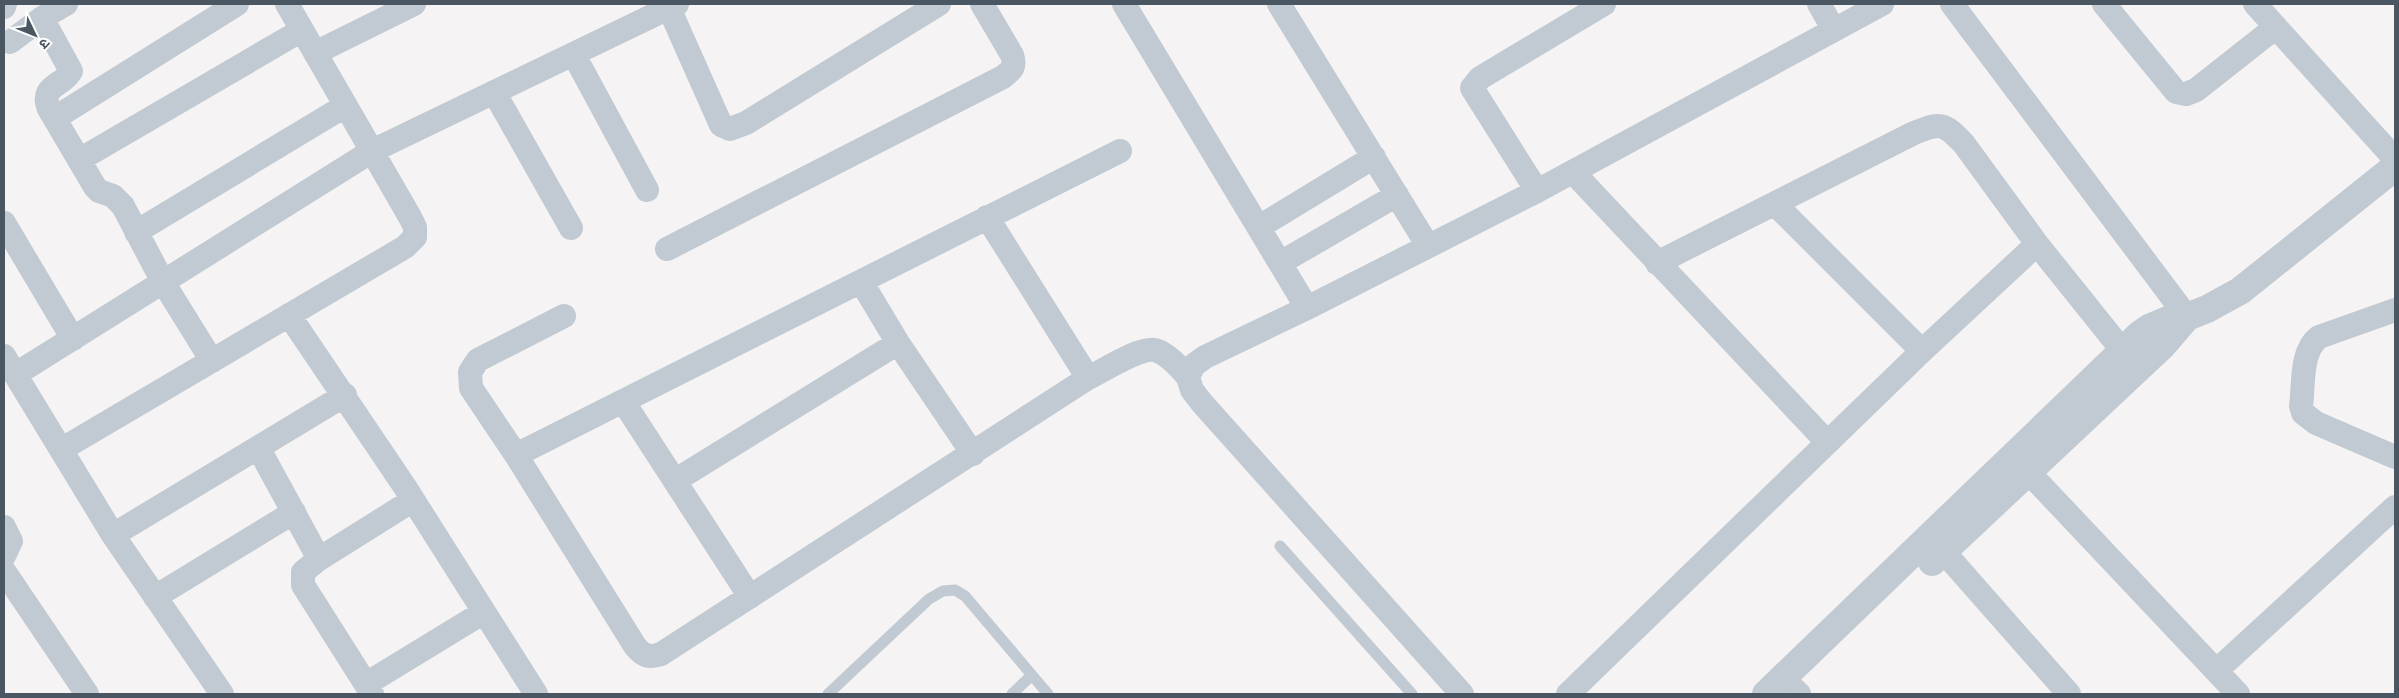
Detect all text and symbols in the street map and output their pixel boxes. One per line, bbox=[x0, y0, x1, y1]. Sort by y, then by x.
north arrow bbox=[10, 10, 60, 60]
text: उ bbox=[35, 35, 53, 53]

